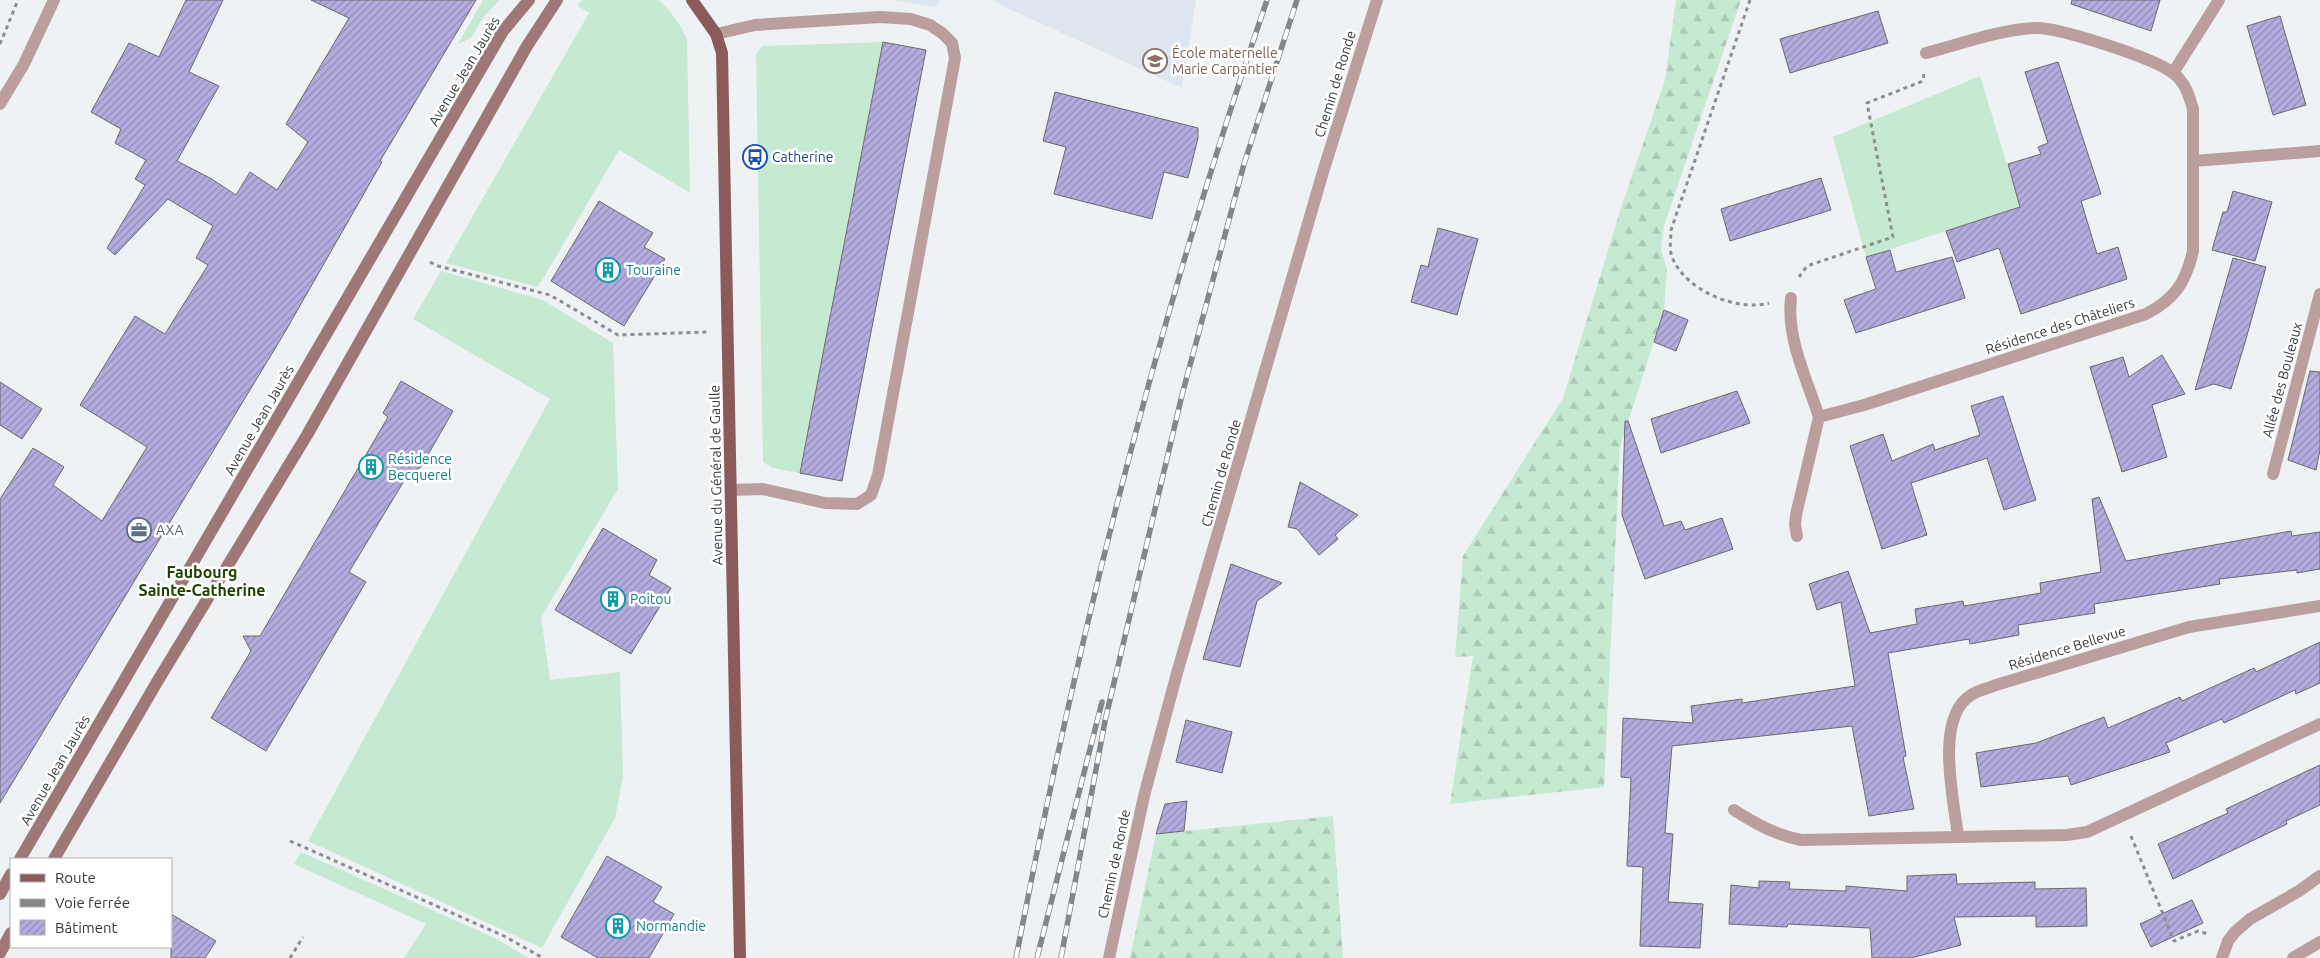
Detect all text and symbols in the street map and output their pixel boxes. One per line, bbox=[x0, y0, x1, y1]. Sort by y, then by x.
street label: Avenue Jean Jaurès bbox=[425, 13, 503, 129]
street label: Chemin de Ronde bbox=[1311, 29, 1359, 139]
place label: École maternelle Marie Carpantier bbox=[1172, 44, 1278, 77]
school or university icon: École maternelle Marie Carpantier bbox=[1142, 48, 1168, 74]
bus stop icon: Catherine bbox=[742, 144, 768, 170]
place label: Catherine bbox=[772, 149, 833, 165]
building icon: Touraine bbox=[595, 257, 621, 283]
place label: Touraine bbox=[626, 262, 681, 278]
street label: Résidence des Châteliers bbox=[1984, 294, 2136, 358]
street label: Allée des Bouleaux bbox=[2259, 320, 2305, 440]
street label: Avenue Jean Jaurès bbox=[221, 362, 297, 478]
street label: Avenue du Général de Gaulle bbox=[706, 385, 726, 565]
street label: Chemin de Ronde bbox=[1198, 417, 1244, 529]
place label: Résidence Becquerel bbox=[388, 451, 452, 483]
building icon: Résidence Becquerel bbox=[358, 454, 384, 480]
office icon: AXA bbox=[126, 517, 152, 543]
place label: AXA bbox=[156, 522, 184, 538]
district label: Faubourg Sainte-Catherine bbox=[138, 563, 266, 599]
building icon: Poitou bbox=[600, 586, 626, 612]
place label: Poitou bbox=[630, 591, 671, 607]
street label: Résidence Bellevue bbox=[2007, 623, 2127, 673]
street label: Avenue Jean Jaurès bbox=[17, 712, 93, 828]
street label: Chemin de Ronde bbox=[1095, 808, 1133, 920]
legend bbox=[10, 858, 172, 948]
text: Route bbox=[55, 869, 96, 886]
text: Voie ferrée bbox=[55, 894, 130, 911]
building icon: Normandie bbox=[605, 913, 631, 939]
place label: Normandie bbox=[636, 918, 706, 934]
text: Bâtiment bbox=[55, 919, 118, 936]

